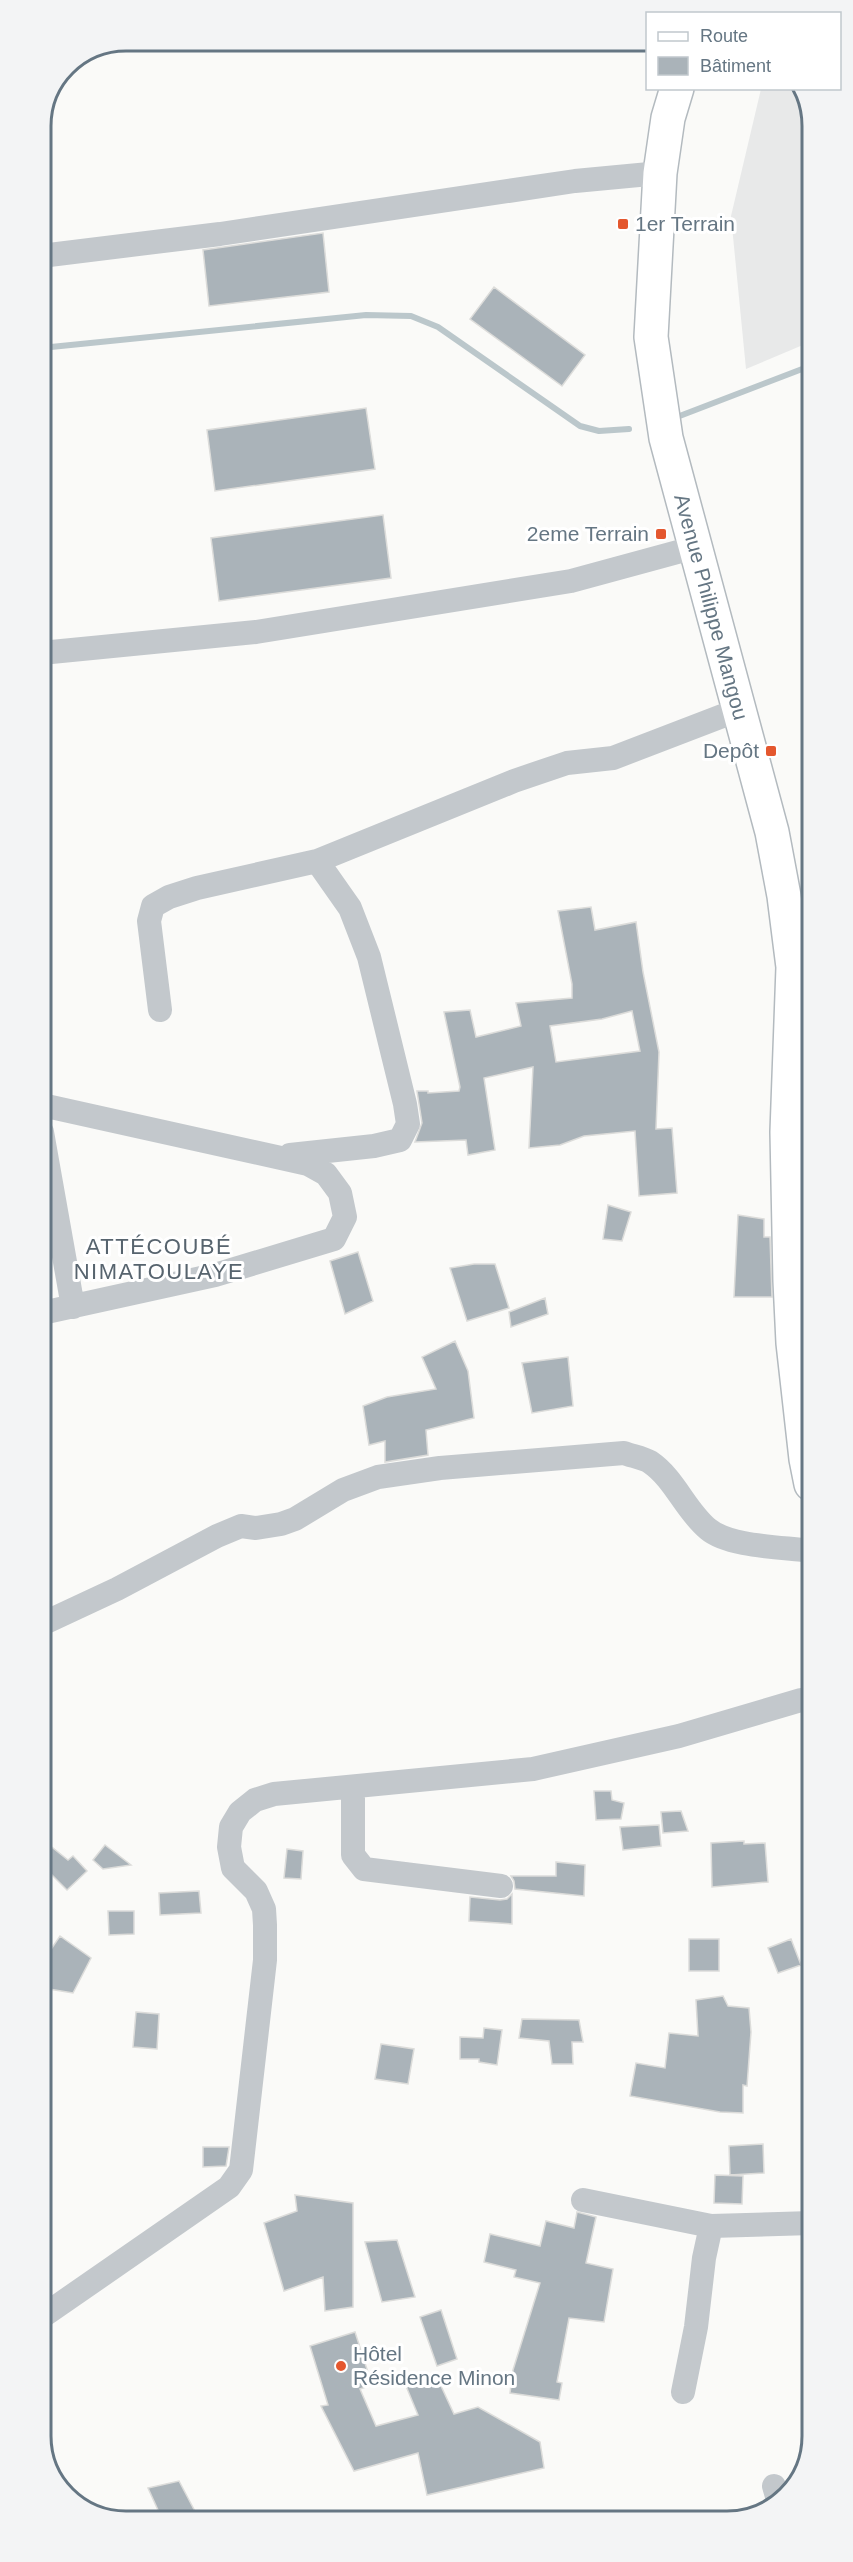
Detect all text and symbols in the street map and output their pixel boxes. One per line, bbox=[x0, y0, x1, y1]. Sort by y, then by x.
legend bbox=[646, 12, 841, 90]
text: Route bbox=[700, 26, 748, 46]
text: Bâtiment bbox=[700, 56, 771, 76]
place label: 1er Terrain bbox=[635, 212, 735, 235]
marker: 1er Terrain bbox=[616, 217, 630, 231]
street label: Avenue Philippe Mangou bbox=[670, 491, 753, 722]
place label: 2eme Terrain bbox=[527, 522, 649, 545]
marker: 2eme Terrain bbox=[654, 527, 668, 541]
place label: Depôt bbox=[703, 739, 759, 762]
marker: Depôt bbox=[764, 744, 778, 758]
district label: ATTÉCOUBÉ NIMATOULAYE bbox=[74, 1234, 244, 1284]
place label: Hôtel Résidence Minon bbox=[353, 2342, 515, 2389]
marker: Hôtel Résidence Minon bbox=[334, 2359, 348, 2373]

